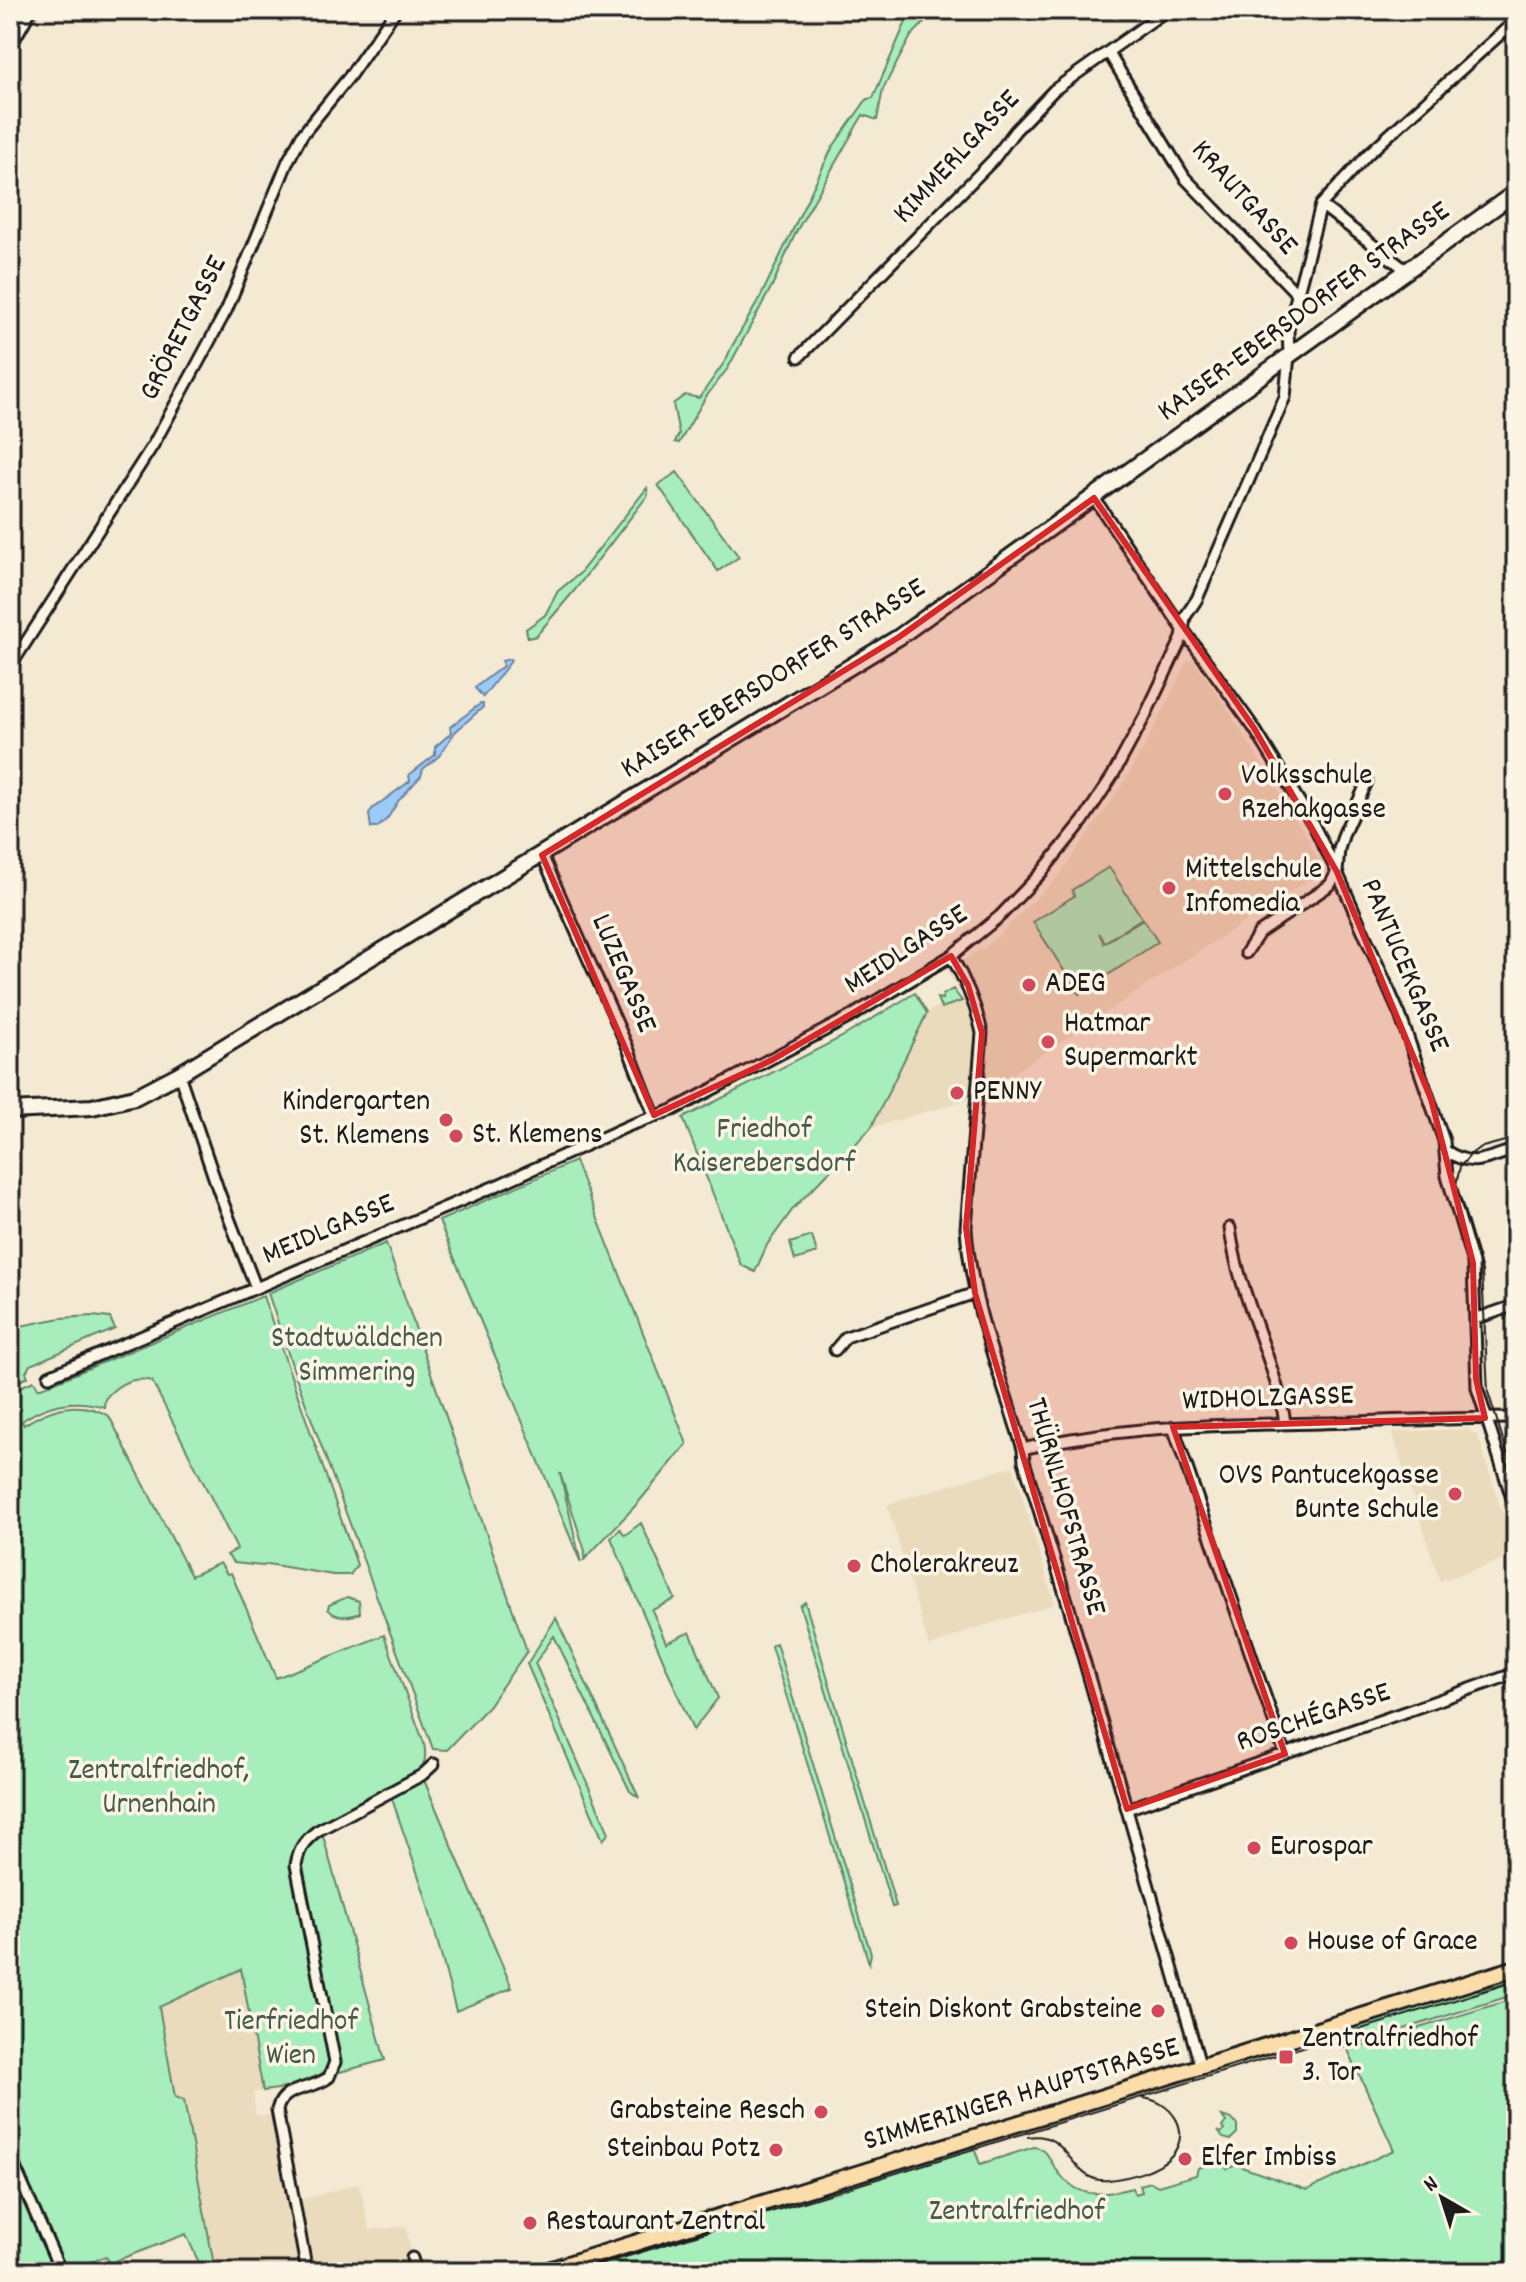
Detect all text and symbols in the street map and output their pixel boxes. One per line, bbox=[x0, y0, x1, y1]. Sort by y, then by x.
street label: KIMMERLGASSE bbox=[884, 81, 1032, 235]
street label: KRAUTGASSE bbox=[1179, 132, 1307, 267]
street label: KAISER-EBERSDORFER STRASSE bbox=[1150, 192, 1461, 434]
street label: GRÖRETGASSE bbox=[130, 249, 240, 409]
street label: KAISER-EBERSDORFER STRASSE bbox=[613, 568, 935, 792]
place label: Volksschule Rzehakgasse bbox=[1241, 756, 1386, 833]
marker: Volksschule Rzehakgasse bbox=[1216, 785, 1234, 803]
place label: Mittelschule Infomedia bbox=[1185, 850, 1322, 927]
street label: PANTUCEKGASSE bbox=[1347, 872, 1459, 1060]
marker: Mittelschule Infomedia bbox=[1160, 879, 1178, 897]
street label: MEIDLGASSE bbox=[837, 895, 978, 1007]
street label: LUZEGASSE bbox=[578, 908, 666, 1040]
place label: ADEG bbox=[1045, 964, 1106, 1007]
marker: ADEG bbox=[1020, 976, 1038, 994]
place label: Hatmar Supermarkt bbox=[1064, 1004, 1198, 1081]
marker: Hatmar Supermarkt bbox=[1039, 1033, 1057, 1051]
place label: PENNY bbox=[973, 1072, 1042, 1115]
place label: Kindergarten St. Klemens bbox=[282, 1082, 430, 1159]
marker: PENNY bbox=[948, 1084, 966, 1102]
park label: Friedhof Kaiserebersdorf bbox=[673, 1110, 857, 1187]
marker: Kindergarten St. Klemens bbox=[437, 1111, 455, 1129]
place label: St. Klemens bbox=[472, 1115, 603, 1158]
marker: St. Klemens bbox=[447, 1127, 465, 1145]
street label: MEIDLGASSE bbox=[256, 1184, 402, 1278]
park label: Stadtwäldchen Simmering bbox=[271, 1319, 443, 1396]
street label: WIDHOLZGASSE bbox=[1181, 1376, 1355, 1424]
street label: THÜRNLHOFSTRASSE bbox=[1012, 1393, 1116, 1621]
place label: OVS Pantucekgasse Bunte Schule bbox=[1218, 1456, 1439, 1533]
marker: OVS Pantucekgasse Bunte Schule bbox=[1446, 1485, 1464, 1503]
place label: Cholerakreuz bbox=[870, 1545, 1019, 1588]
marker: Cholerakreuz bbox=[845, 1557, 863, 1575]
street label: ROSCHÉGASSE bbox=[1231, 1672, 1397, 1765]
park label: Zentralfriedhof, Urnenhain bbox=[68, 1751, 250, 1828]
place label: Eurospar bbox=[1270, 1827, 1373, 1870]
marker: Eurospar bbox=[1245, 1839, 1263, 1857]
place label: House of Grace bbox=[1307, 1922, 1478, 1965]
marker: House of Grace bbox=[1282, 1934, 1300, 1952]
place label: Stein Diskont Grabsteine bbox=[864, 1990, 1142, 2033]
park label: Tierfriedhof Wien bbox=[224, 2002, 359, 2079]
marker: Stein Diskont Grabsteine bbox=[1149, 2002, 1167, 2020]
place label: Zentralfriedhof 3. Tor bbox=[1302, 2019, 1479, 2096]
street label: SIMMERINGER HAUPTSTRASSE bbox=[859, 2027, 1186, 2165]
marker: Zentralfriedhof 3. Tor bbox=[1277, 2048, 1295, 2066]
place label: Grabsteine Resch bbox=[609, 2091, 805, 2134]
marker: Grabsteine Resch bbox=[812, 2103, 830, 2121]
place label: Steinbau Potz bbox=[607, 2129, 761, 2172]
place label: Elfer Imbiss bbox=[1201, 2138, 1337, 2181]
marker: Steinbau Potz bbox=[767, 2141, 785, 2159]
marker: Elfer Imbiss bbox=[1176, 2150, 1194, 2168]
north arrow bbox=[1402, 2158, 1482, 2238]
text: N bbox=[1418, 2170, 1446, 2201]
park label: Zentralfriedhof bbox=[929, 2192, 1106, 2235]
place label: Restaurant Zentral bbox=[546, 2202, 765, 2245]
marker: Restaurant Zentral bbox=[521, 2214, 539, 2232]

